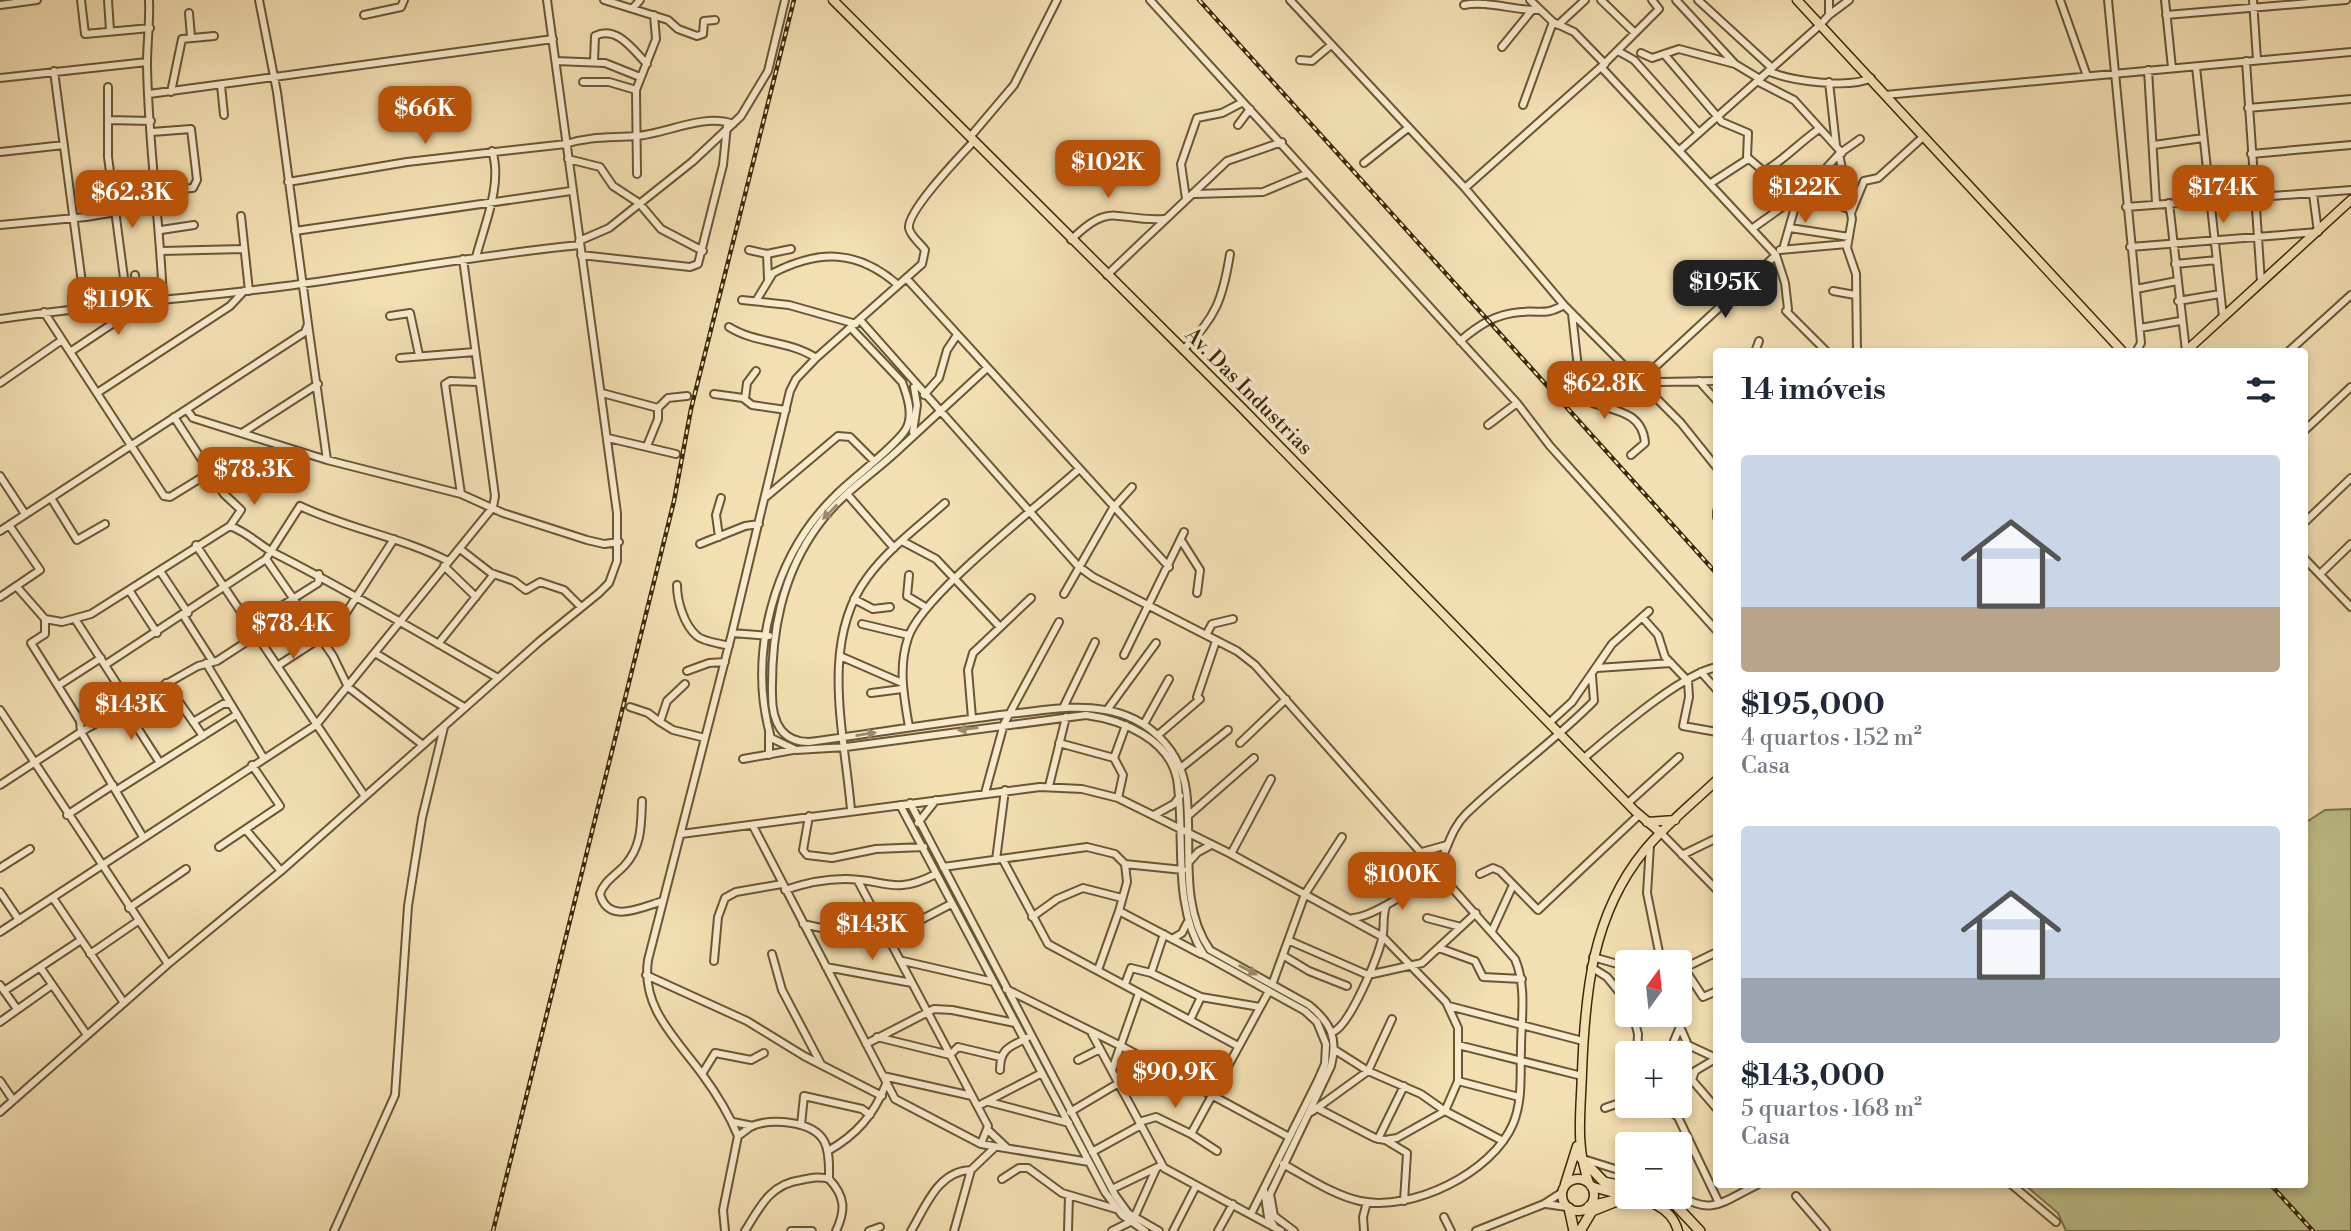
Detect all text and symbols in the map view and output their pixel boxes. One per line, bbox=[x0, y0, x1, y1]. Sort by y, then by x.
pin: $66K bbox=[384, 86, 466, 146]
text: $66K bbox=[394, 95, 456, 123]
pin: $102K bbox=[1059, 140, 1157, 200]
text: $102K bbox=[1071, 149, 1145, 177]
pin: $122K bbox=[1756, 166, 1854, 225]
pin: $174K bbox=[2174, 166, 2272, 225]
pin: $62.3K bbox=[75, 170, 189, 230]
text: $122K bbox=[1769, 174, 1841, 202]
text: $174K bbox=[2188, 174, 2258, 202]
text: $62.3K bbox=[91, 179, 173, 207]
pin: $195K bbox=[1676, 260, 1774, 320]
text: $195K bbox=[1689, 269, 1761, 297]
pin: $119K bbox=[69, 278, 167, 337]
text: $119K bbox=[83, 286, 153, 314]
street label: Av. Das Industrias bbox=[1178, 322, 1318, 461]
pin: $62.8K bbox=[1547, 362, 1661, 421]
text: $62.8K bbox=[1563, 370, 1645, 398]
text: 14 imóveis bbox=[1741, 371, 1886, 409]
icon: filters bbox=[2242, 371, 2280, 409]
pin: $78.3K bbox=[197, 448, 311, 507]
text: $78.3K bbox=[214, 456, 294, 484]
icon: home bbox=[1948, 501, 2074, 627]
one-way arrow bbox=[822, 504, 839, 520]
pin: $78.4K bbox=[236, 602, 350, 661]
text: $78.4K bbox=[252, 610, 334, 638]
pin: $143K bbox=[82, 682, 180, 742]
text: $195,000 bbox=[1741, 686, 1885, 724]
text: $143K bbox=[95, 691, 167, 719]
one-way arrow bbox=[956, 724, 978, 735]
text: 4 quartos · 152 m² bbox=[1741, 724, 1922, 752]
one-way arrow bbox=[855, 728, 877, 739]
text: Casa bbox=[1741, 752, 1790, 780]
pin: $100K bbox=[1353, 852, 1451, 912]
text: $100K bbox=[1364, 861, 1440, 889]
icon: home bbox=[1948, 872, 2074, 998]
pin: $143K bbox=[823, 902, 921, 962]
text: $143K bbox=[836, 911, 908, 939]
north arrow bbox=[1615, 950, 1692, 1027]
map controls bbox=[1615, 950, 1692, 1209]
one-way arrow bbox=[1238, 963, 1258, 975]
button: + bbox=[1615, 1041, 1692, 1118]
pin: $90.9K bbox=[1118, 1050, 1232, 1110]
text: $143,000 bbox=[1741, 1057, 1885, 1095]
text: $90.9K bbox=[1133, 1059, 1217, 1087]
text: 5 quartos · 168 m² bbox=[1741, 1095, 1922, 1123]
text: Casa bbox=[1741, 1123, 1790, 1151]
button: − bbox=[1615, 1132, 1692, 1209]

